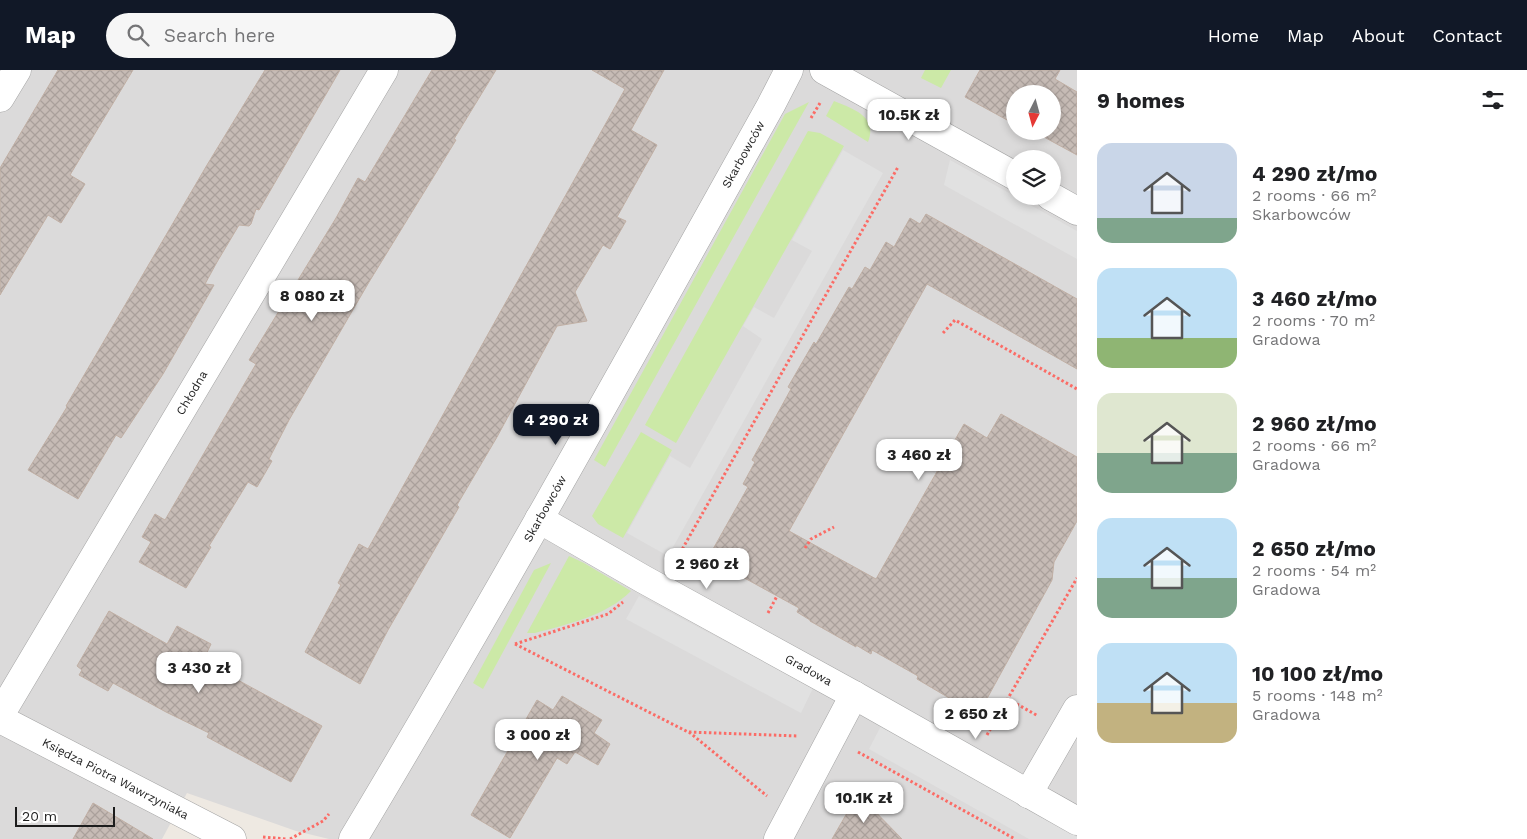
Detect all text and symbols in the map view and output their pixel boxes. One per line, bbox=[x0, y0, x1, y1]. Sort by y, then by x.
search box bbox=[106, 13, 456, 58]
text: Map bbox=[25, 21, 76, 49]
icon: search bbox=[124, 21, 152, 49]
text: Search here bbox=[164, 24, 275, 47]
text: Home bbox=[1208, 25, 1259, 46]
text: Map bbox=[1287, 25, 1324, 46]
text: About bbox=[1352, 25, 1404, 46]
text: Contact bbox=[1432, 25, 1502, 46]
north arrow bbox=[1006, 85, 1061, 140]
map controls bbox=[1006, 85, 1061, 205]
icon: filters bbox=[1479, 86, 1507, 114]
text: 9 homes bbox=[1097, 88, 1185, 113]
pin: 10.5K zł bbox=[857, 98, 961, 141]
text: 10.5K zł bbox=[878, 105, 940, 124]
street label: Skarbowców bbox=[719, 119, 768, 190]
button: layers bbox=[1006, 150, 1061, 205]
text: 4 290 zł/mo bbox=[1252, 161, 1377, 186]
icon: home bbox=[1137, 163, 1197, 223]
text: 2 rooms · 66 m² bbox=[1252, 186, 1376, 205]
text: Skarbowców bbox=[1252, 205, 1351, 224]
pin: 8 080 zł bbox=[260, 280, 364, 322]
text: 8 080 zł bbox=[280, 286, 344, 305]
text: 3 460 zł/mo bbox=[1252, 286, 1377, 311]
icon: home bbox=[1137, 288, 1197, 348]
text: 2 rooms · 70 m² bbox=[1252, 311, 1375, 330]
text: Gradowa bbox=[1252, 330, 1321, 349]
street label: Chłodna bbox=[173, 368, 211, 417]
pin: 4 290 zł bbox=[504, 404, 608, 446]
text: 4 290 zł bbox=[524, 410, 588, 429]
text: 2 960 zł/mo bbox=[1252, 411, 1377, 436]
icon: home bbox=[1137, 413, 1197, 473]
text: 2 rooms · 66 m² bbox=[1252, 436, 1376, 455]
pin: 3 460 zł bbox=[867, 438, 971, 481]
text: 3 460 zł bbox=[887, 445, 951, 464]
text: Gradowa bbox=[1252, 455, 1321, 474]
street label: Skarbowców bbox=[521, 473, 569, 545]
text: 2 650 zł/mo bbox=[1252, 536, 1376, 561]
icon: home bbox=[1137, 538, 1197, 598]
pin: 2 960 zł bbox=[655, 548, 759, 590]
text: 2 960 zł bbox=[675, 554, 739, 573]
text: 2 rooms · 54 m² bbox=[1252, 561, 1376, 580]
text: Gradowa bbox=[1252, 580, 1321, 599]
street label: Gradowa bbox=[783, 651, 835, 689]
pin: 3 430 zł bbox=[147, 652, 251, 694]
text: 3 430 zł bbox=[167, 658, 231, 677]
text: 10 100 zł/mo bbox=[1252, 661, 1383, 686]
icon: home bbox=[1137, 663, 1197, 723]
text: 5 rooms · 148 m² bbox=[1252, 686, 1383, 705]
pin: 2 650 zł bbox=[924, 698, 1028, 740]
text: 2 650 zł bbox=[945, 704, 1007, 723]
text: Gradowa bbox=[1252, 705, 1321, 724]
pin: 3 000 zł bbox=[486, 718, 590, 761]
text: 3 000 zł bbox=[506, 725, 570, 744]
street label: Księdza Piotra Wawrzyniaka bbox=[40, 735, 191, 822]
pin: 10.1K zł bbox=[812, 782, 916, 824]
text: 10.1K zł bbox=[835, 788, 893, 807]
scale bar bbox=[15, 804, 115, 827]
text: 20 m bbox=[22, 808, 57, 824]

